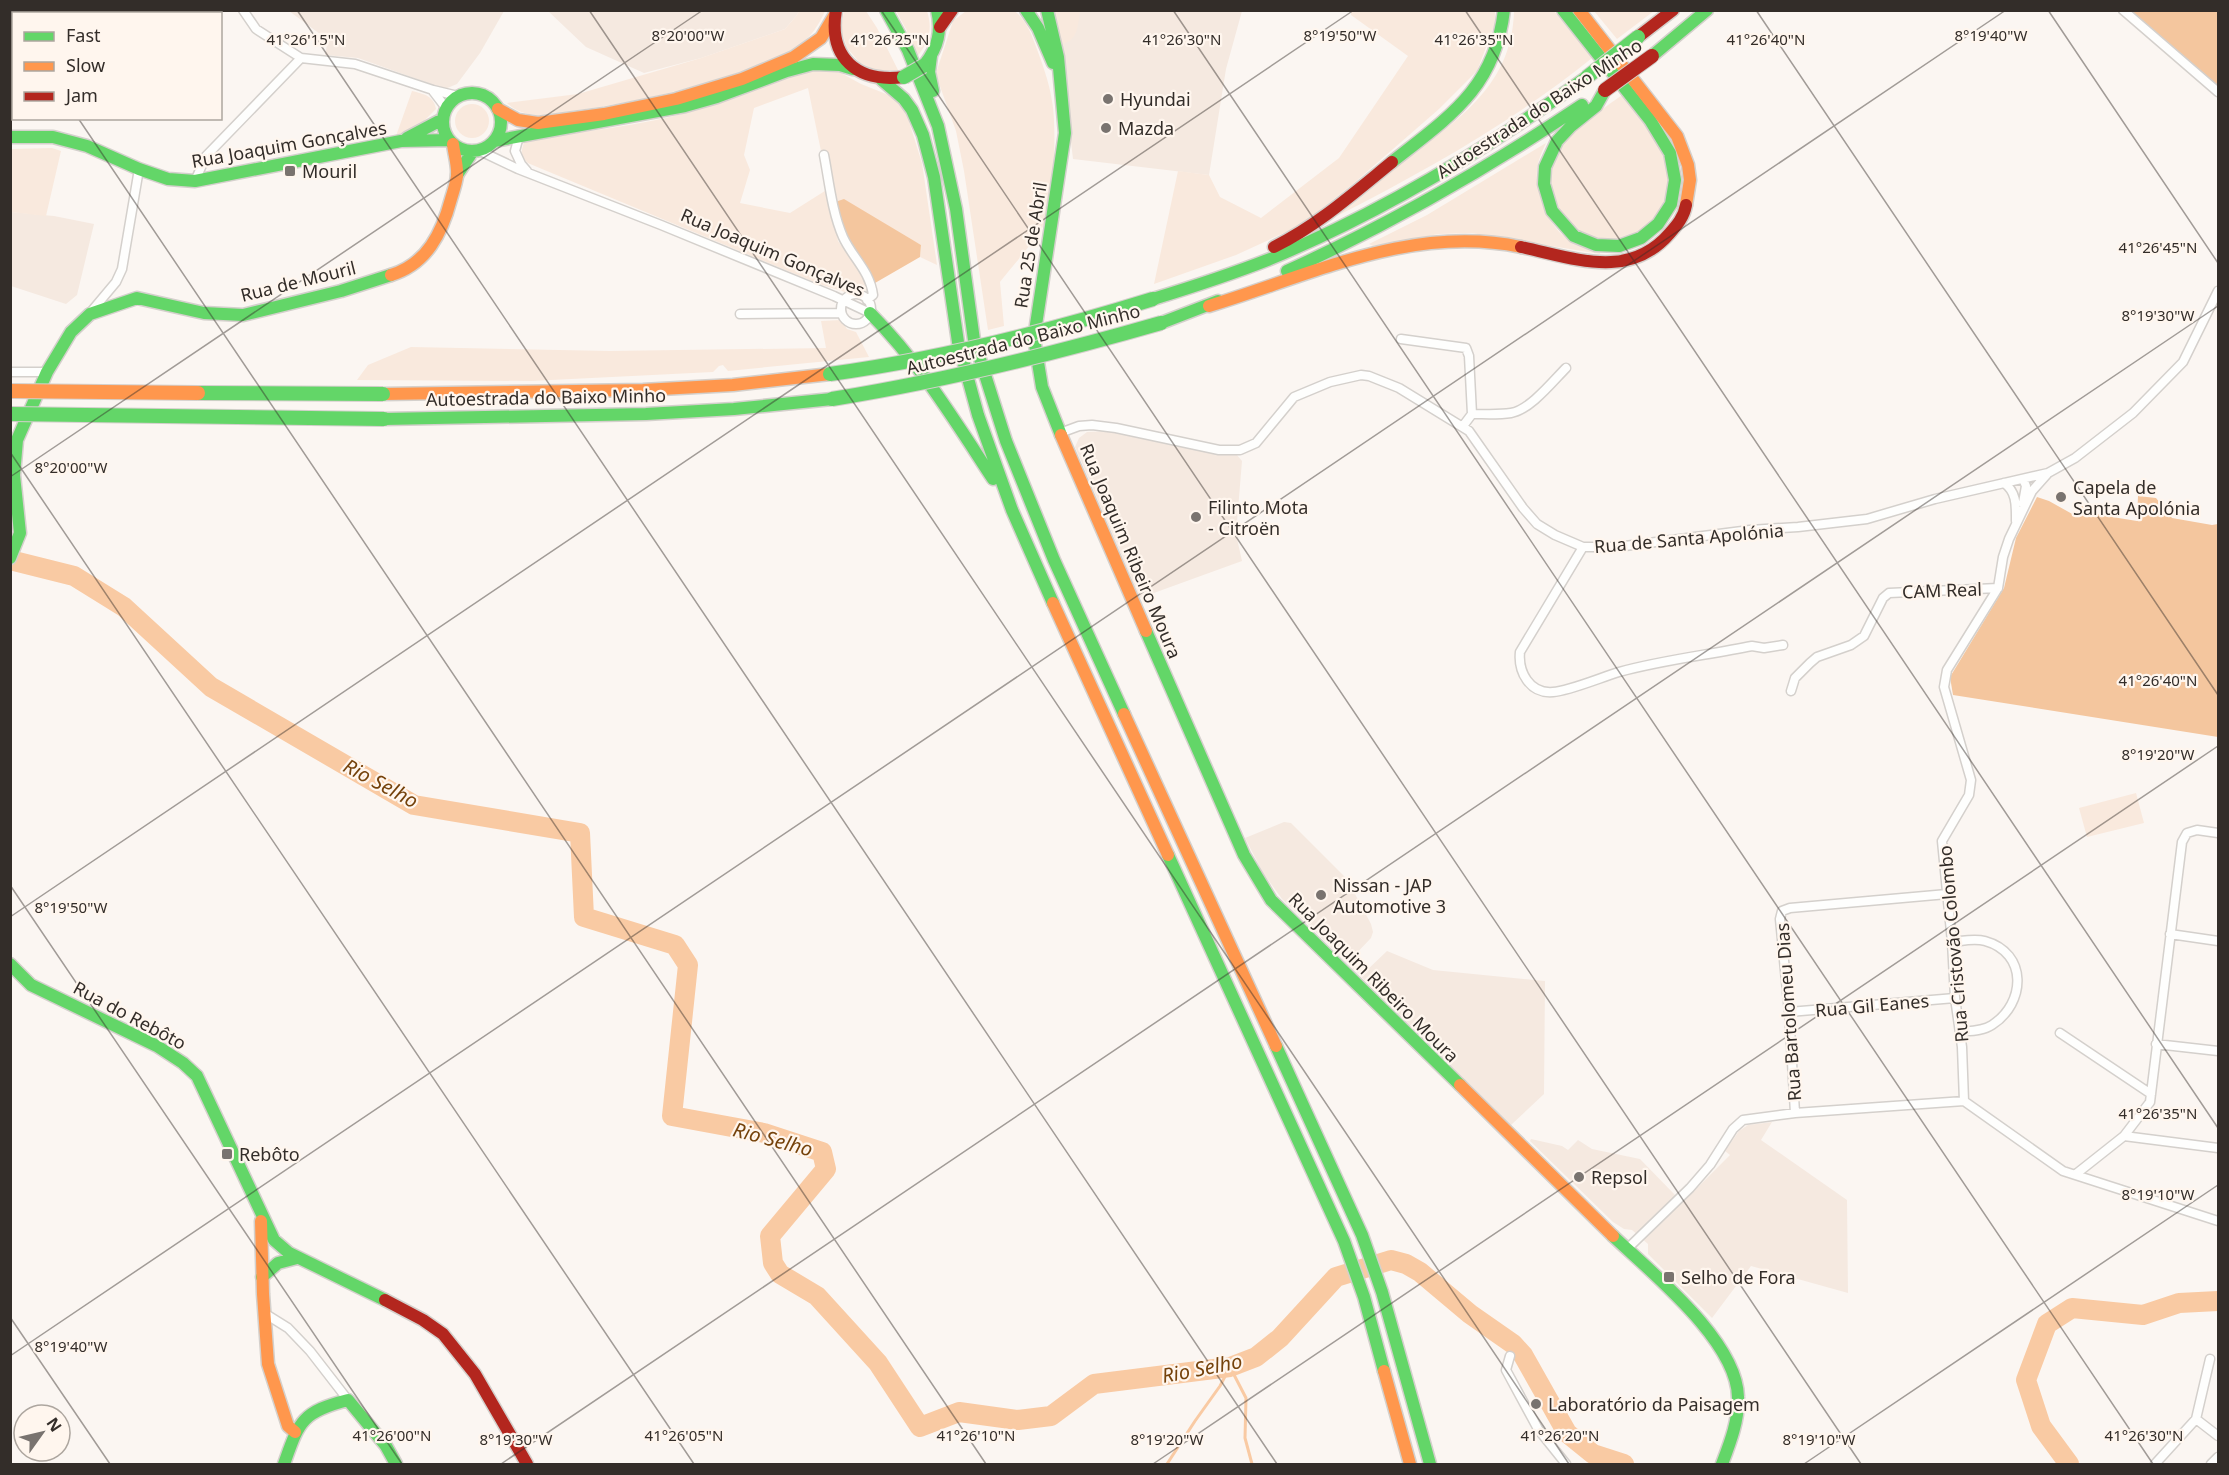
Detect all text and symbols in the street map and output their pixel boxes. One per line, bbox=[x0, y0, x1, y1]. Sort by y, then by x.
legend bbox=[12, 12, 222, 120]
text: Fast bbox=[66, 23, 101, 47]
text: 8°20'00"W bbox=[651, 25, 725, 45]
text: 8°19'50"W bbox=[1303, 25, 1377, 45]
text: 8°19'40"W bbox=[1954, 25, 2028, 45]
text: 41°26'15"N bbox=[267, 29, 345, 49]
text: 41°26'25"N bbox=[851, 29, 929, 49]
text: 41°26'30"N bbox=[1143, 29, 1221, 49]
text: 41°26'35"N bbox=[1435, 29, 1513, 49]
text: 41°26'40"N bbox=[1727, 29, 1805, 49]
street label: Autoestrada do Baixo Minho bbox=[1432, 33, 1646, 183]
text: Slow bbox=[66, 53, 105, 77]
text: Jam bbox=[64, 83, 98, 107]
place label: Hyundai bbox=[1120, 87, 1191, 111]
marker: Hyundai bbox=[1101, 92, 1115, 106]
street label: Rua Joaquim Gonçalves bbox=[190, 115, 388, 173]
place label: Mazda bbox=[1118, 116, 1174, 140]
marker: Mazda bbox=[1099, 121, 1113, 135]
place label: Mouril bbox=[302, 159, 357, 183]
marker: Mouril bbox=[283, 164, 297, 178]
street label: Rua 25 de Abril bbox=[1008, 180, 1052, 310]
street label: Rua Joaquim Gonçalves bbox=[677, 202, 869, 302]
text: 41°26'45"N bbox=[2119, 237, 2197, 257]
street label: Rua de Mouril bbox=[238, 255, 358, 307]
street label: Autoestrada do Baixo Minho bbox=[904, 298, 1142, 380]
text: 8°19'30"W bbox=[2121, 305, 2195, 325]
street label: Autoestrada do Baixo Minho bbox=[426, 383, 666, 411]
street label: Rua Joaquim Ribeiro Moura bbox=[1075, 440, 1187, 662]
text: 8°20'00"W bbox=[34, 457, 108, 477]
place label: Capela de Santa Apolónia bbox=[2073, 475, 2200, 520]
marker: Capela de Santa Apolónia bbox=[2054, 490, 2068, 504]
place label: Filinto Mota - Citroën bbox=[1208, 495, 1308, 540]
marker: Filinto Mota - Citroën bbox=[1189, 510, 1203, 524]
street label: Rua de Santa Apolónia bbox=[1593, 518, 1785, 558]
street label: CAM Real bbox=[1902, 577, 1982, 603]
text: 41°26'40"N bbox=[2119, 670, 2197, 690]
text: 8°19'20"W bbox=[2121, 744, 2195, 764]
water label: Rio Selho bbox=[339, 752, 423, 814]
street label: Rua Cristovão Colombo bbox=[1932, 845, 1974, 1043]
place label: Nissan - JAP Automotive 3 bbox=[1333, 873, 1446, 918]
street label: Rua Joaquim Ribeiro Moura bbox=[1284, 887, 1464, 1067]
marker: Nissan - JAP Automotive 3 bbox=[1314, 888, 1328, 902]
text: 8°19'50"W bbox=[34, 897, 108, 917]
street label: Rua Bartolomeu Dias bbox=[1770, 922, 1806, 1102]
street label: Rua do Rebôto bbox=[69, 975, 191, 1055]
street label: Rua Gil Eanes bbox=[1814, 988, 1930, 1022]
text: 41°26'35"N bbox=[2119, 1103, 2197, 1123]
water label: Rio Selho bbox=[730, 1115, 816, 1163]
place label: Rebôto bbox=[239, 1142, 300, 1166]
marker: Rebôto bbox=[220, 1147, 234, 1161]
place label: Repsol bbox=[1591, 1165, 1648, 1189]
marker: Repsol bbox=[1572, 1170, 1586, 1184]
text: 8°19'10"W bbox=[2121, 1184, 2195, 1204]
place label: Selho de Fora bbox=[1681, 1265, 1796, 1289]
marker: Selho de Fora bbox=[1662, 1270, 1676, 1284]
text: 8°19'40"W bbox=[34, 1336, 108, 1356]
water label: Rio Selho bbox=[1160, 1347, 1244, 1389]
place label: Laboratório da Paisagem bbox=[1548, 1392, 1760, 1416]
marker: Laboratório da Paisagem bbox=[1529, 1397, 1543, 1411]
north arrow bbox=[12, 1403, 72, 1463]
text: N bbox=[42, 1413, 67, 1436]
text: 41°26'00"N bbox=[353, 1425, 431, 1445]
text: 41°26'05"N bbox=[645, 1425, 723, 1445]
text: 41°26'10"N bbox=[937, 1425, 1015, 1445]
text: 41°26'20"N bbox=[1521, 1425, 1599, 1445]
text: 41°26'30"N bbox=[2105, 1425, 2183, 1445]
text: 8°19'30"W bbox=[479, 1429, 553, 1449]
text: 8°19'20"W bbox=[1130, 1429, 1204, 1449]
text: 8°19'10"W bbox=[1782, 1429, 1856, 1449]

